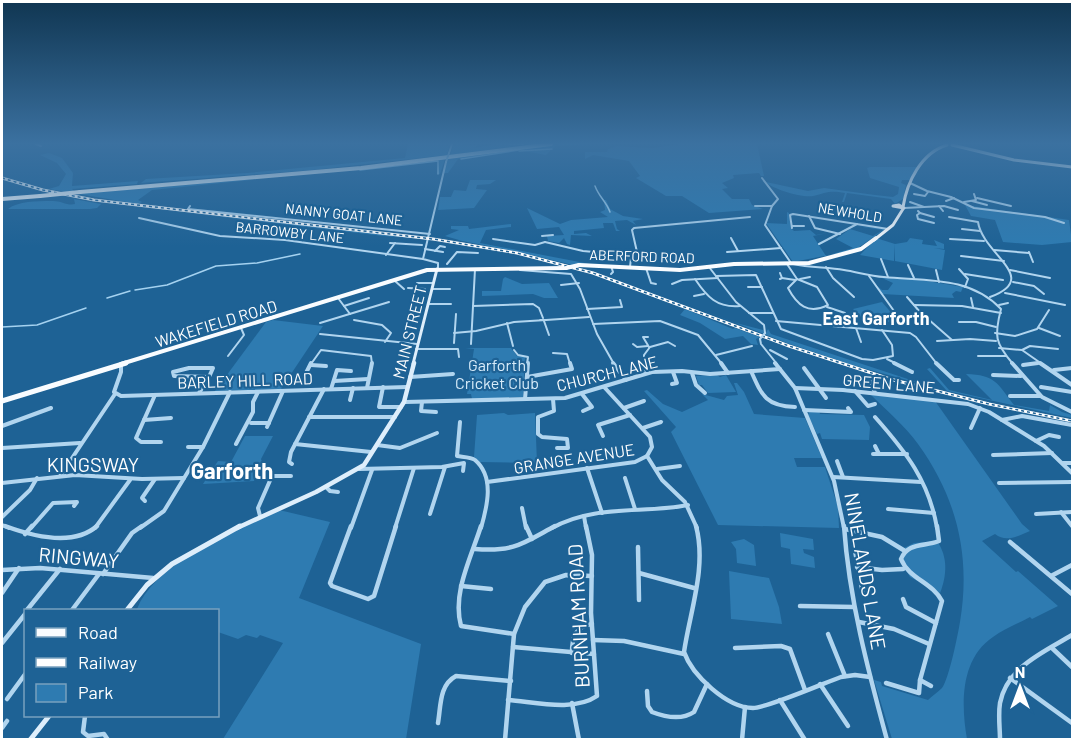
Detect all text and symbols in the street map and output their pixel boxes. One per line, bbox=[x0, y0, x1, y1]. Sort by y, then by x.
street label: NANNY GOAT LANE bbox=[285, 199, 403, 229]
street label: NEWHOLD bbox=[817, 199, 883, 225]
street label: BARROWBY LANE bbox=[235, 218, 345, 246]
street label: ABERFORD ROAD bbox=[589, 246, 695, 266]
street label: MAIN STREET bbox=[388, 283, 430, 381]
street label: WAKEFIELD ROAD bbox=[153, 295, 279, 351]
district label: East Garforth bbox=[822, 307, 930, 329]
street label: CHURCH LANE bbox=[555, 351, 659, 395]
park label: Garforth Cricket Club bbox=[455, 355, 539, 392]
street label: BARLEY HILL ROAD bbox=[177, 368, 313, 392]
street label: GREEN LANE bbox=[842, 369, 936, 397]
street label: GRANGE AVENUE bbox=[512, 439, 636, 477]
street label: KINGSWAY bbox=[47, 452, 139, 476]
district label: Garforth bbox=[191, 457, 273, 483]
street label: NINELANDS LANE bbox=[840, 490, 892, 652]
street label: RINGWAY bbox=[38, 542, 120, 572]
street label: BURNHAM ROAD bbox=[562, 543, 594, 689]
legend bbox=[24, 609, 219, 717]
text: Road bbox=[78, 621, 118, 643]
text: Railway bbox=[78, 651, 137, 673]
north arrow bbox=[990, 657, 1050, 717]
text: N bbox=[1015, 662, 1025, 681]
text: Park bbox=[78, 681, 113, 703]

